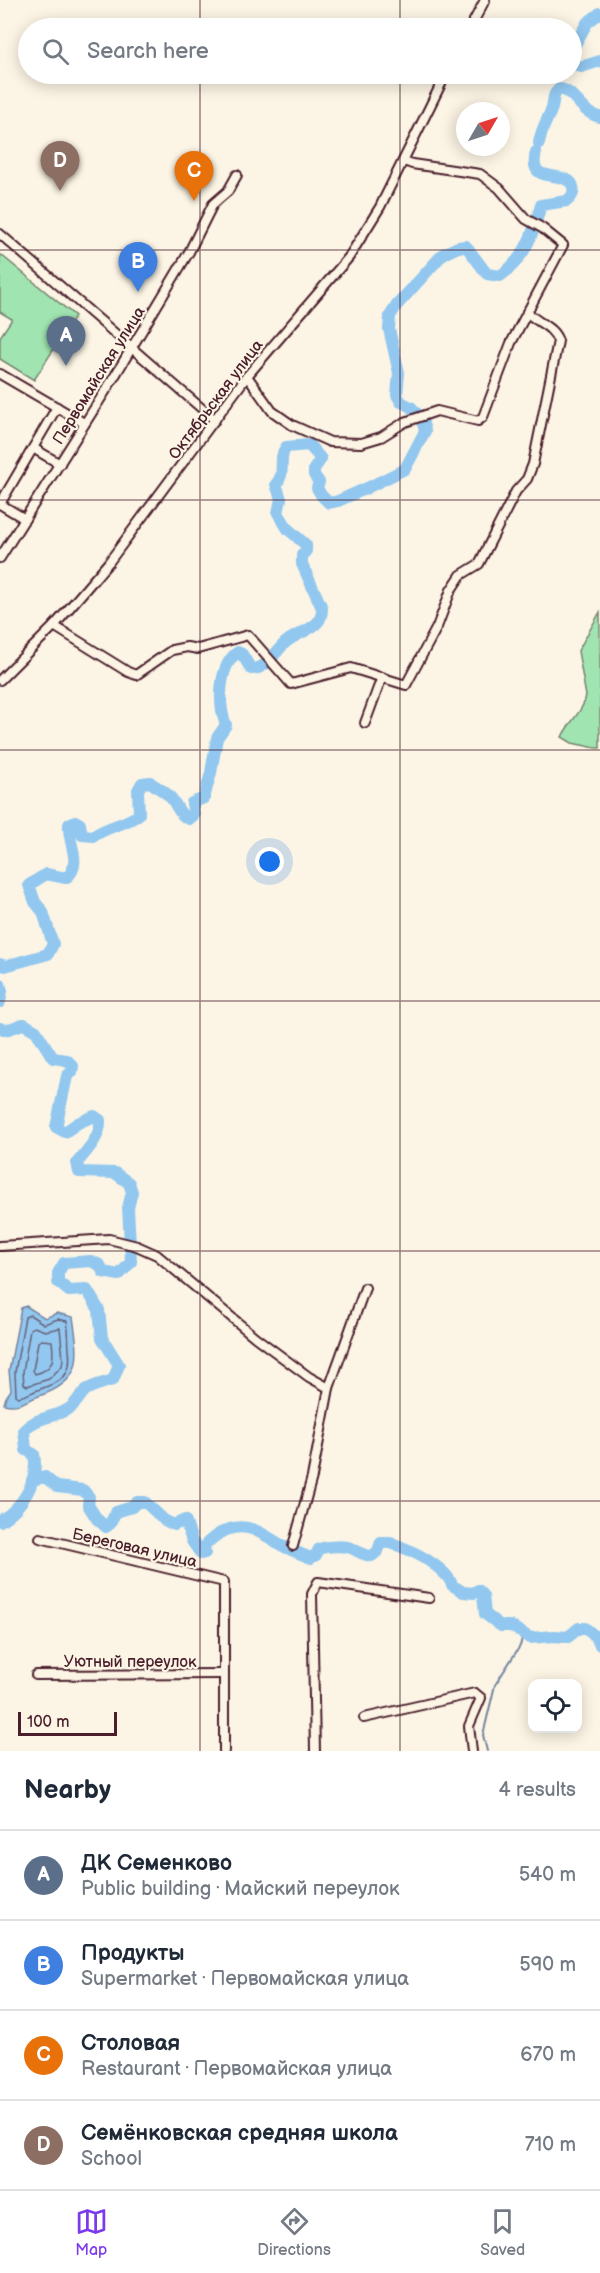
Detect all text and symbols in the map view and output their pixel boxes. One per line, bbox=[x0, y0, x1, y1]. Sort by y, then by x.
search box bbox=[18, 18, 582, 84]
icon: search bbox=[39, 35, 72, 68]
text: Search here bbox=[87, 38, 209, 65]
north arrow bbox=[456, 102, 510, 156]
pin: D bbox=[40, 142, 80, 191]
pin: C bbox=[174, 152, 214, 201]
pin: B bbox=[118, 242, 158, 292]
street label: Первомайская улица bbox=[49, 303, 150, 448]
pin: A bbox=[46, 316, 86, 366]
street label: Октябрьская улица bbox=[165, 336, 268, 464]
your location bbox=[255, 847, 284, 876]
street label: Береговая улица bbox=[70, 1525, 199, 1572]
street label: Уютный переулок bbox=[64, 1653, 197, 1672]
map controls bbox=[528, 1679, 582, 1733]
button: locate bbox=[528, 1679, 582, 1733]
scale bar bbox=[18, 1709, 117, 1736]
text: 100 m bbox=[27, 1713, 70, 1732]
text: Nearby bbox=[24, 1775, 111, 1806]
text: 4 results bbox=[498, 1778, 576, 1802]
text: ДК Семенково bbox=[81, 1850, 232, 1877]
text: A bbox=[37, 1863, 50, 1887]
text: 540 m bbox=[519, 1863, 576, 1887]
text: Public building · Майский переулок bbox=[81, 1877, 400, 1901]
text: Продукты bbox=[81, 1940, 185, 1967]
text: B bbox=[36, 1953, 51, 1977]
text: 590 m bbox=[519, 1953, 576, 1977]
text: Supermarket · Первомайская улица bbox=[81, 1967, 409, 1991]
text: Столовая bbox=[81, 2030, 180, 2057]
text: C bbox=[36, 2043, 51, 2067]
text: 670 m bbox=[520, 2043, 576, 2067]
text: Restaurant · Первомайская улица bbox=[81, 2057, 392, 2081]
text: Семёнковская средняя школа bbox=[81, 2120, 398, 2147]
text: D bbox=[37, 2133, 50, 2157]
text: 710 m bbox=[525, 2133, 576, 2157]
text: School bbox=[81, 2147, 142, 2171]
tab: Map bbox=[75, 2205, 108, 2260]
tab: Directions bbox=[257, 2205, 331, 2260]
tab: Saved bbox=[480, 2205, 525, 2260]

